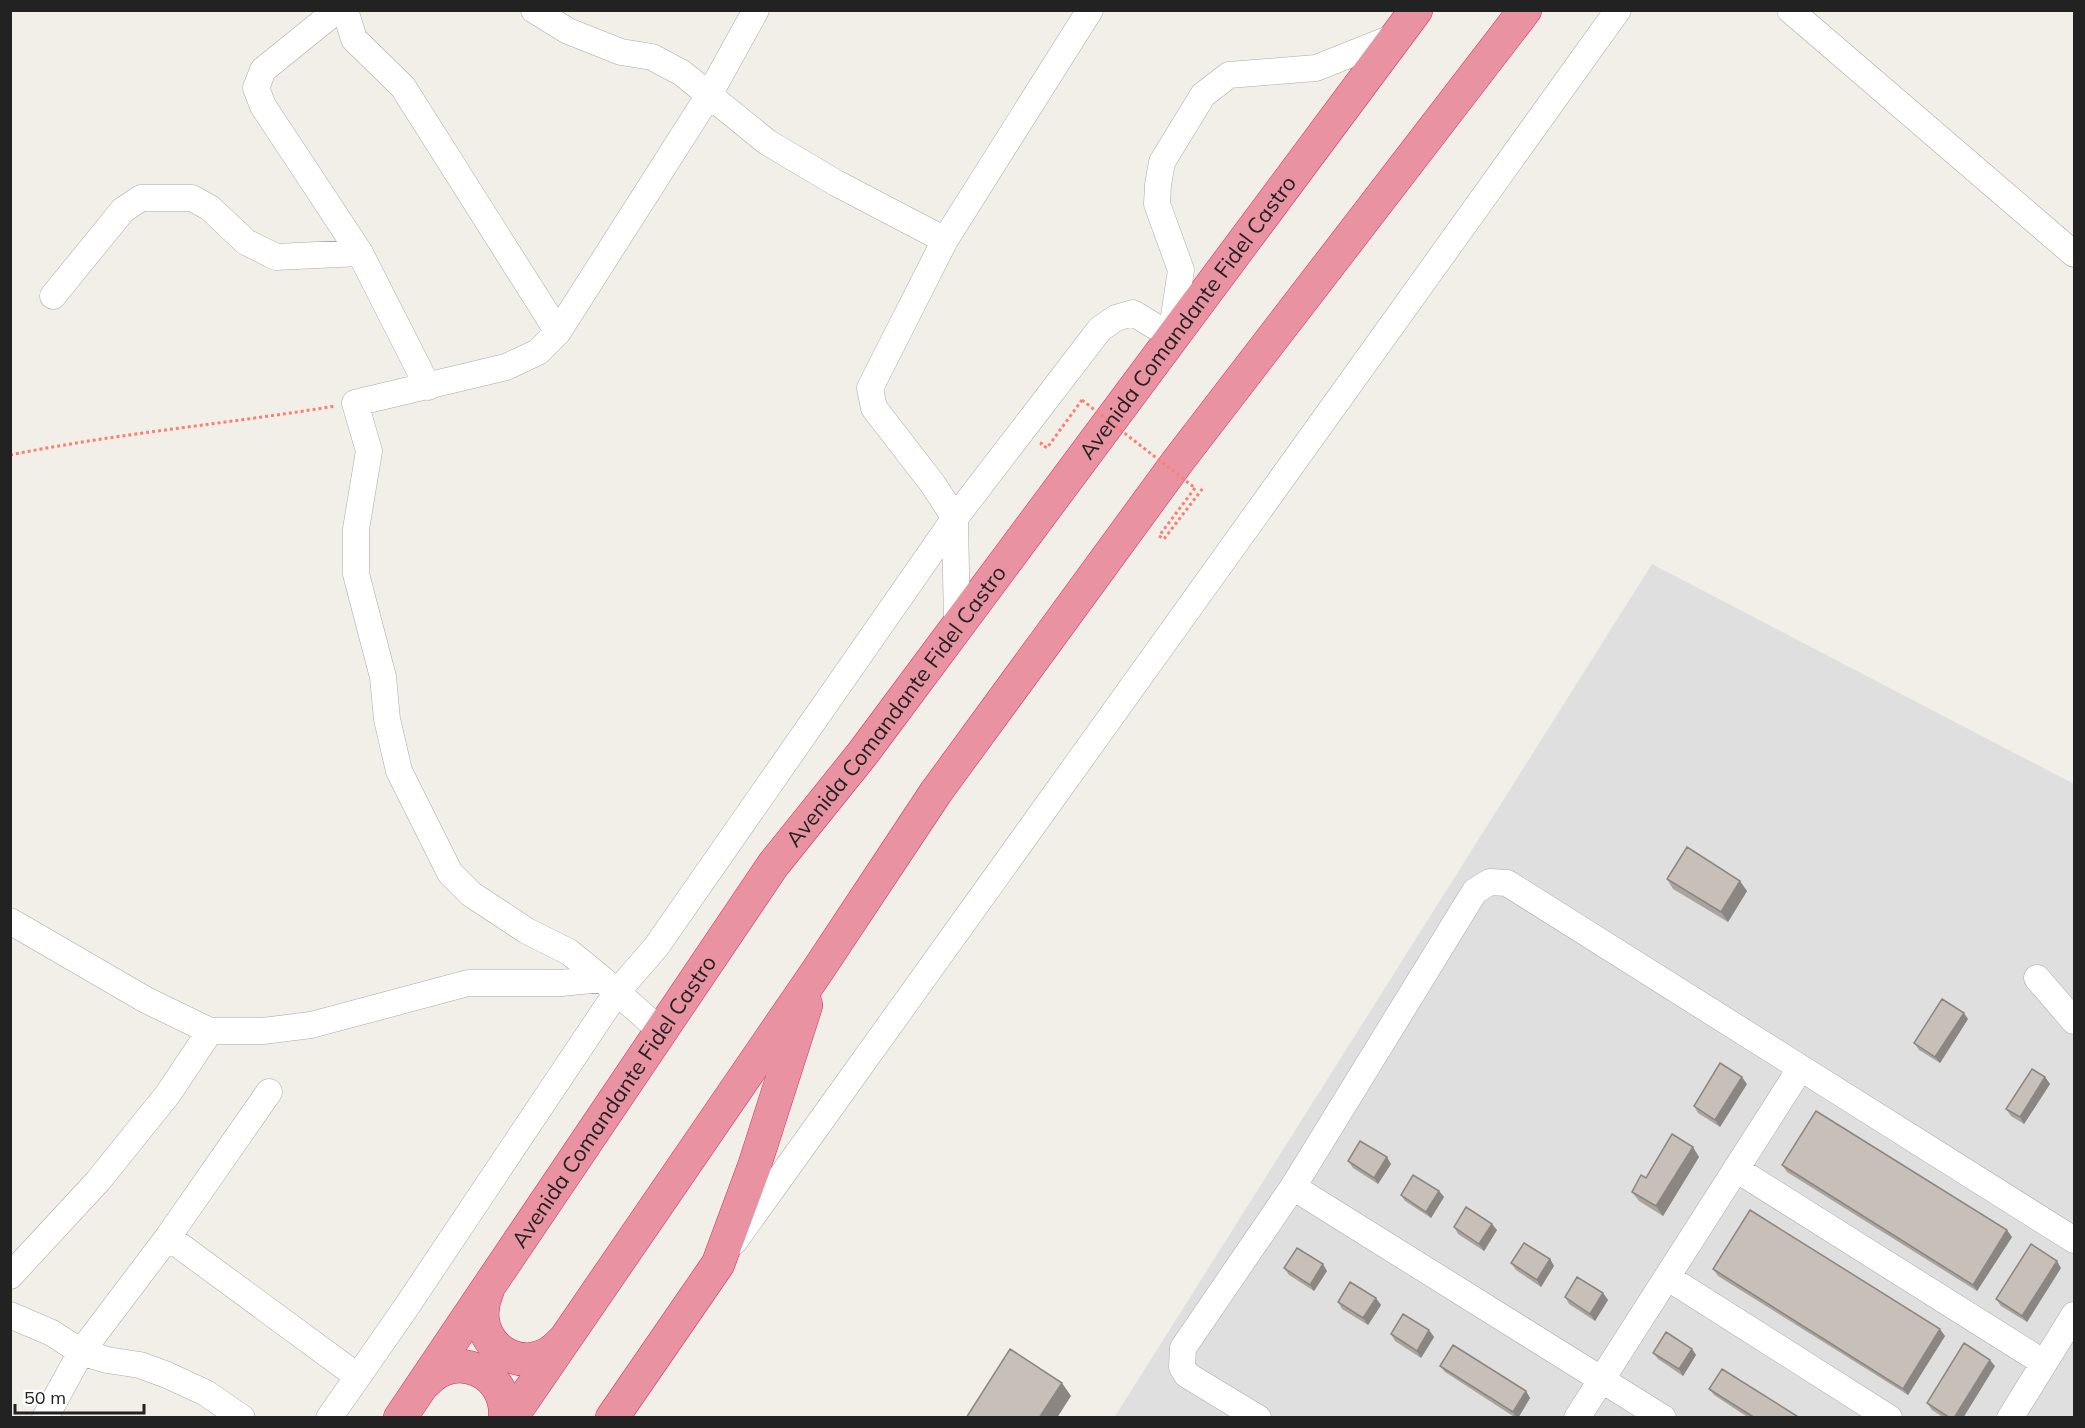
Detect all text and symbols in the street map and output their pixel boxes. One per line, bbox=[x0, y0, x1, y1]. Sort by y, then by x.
street label: Avenida Comandante Fidel Castro bbox=[1073, 170, 1302, 465]
street label: Avenida Comandante Fidel Castro bbox=[779, 560, 1012, 852]
street label: Avenida Comandante Fidel Castro bbox=[505, 950, 722, 1253]
scale bar bbox=[15, 1377, 144, 1415]
text: 50 m bbox=[24, 1386, 66, 1409]

